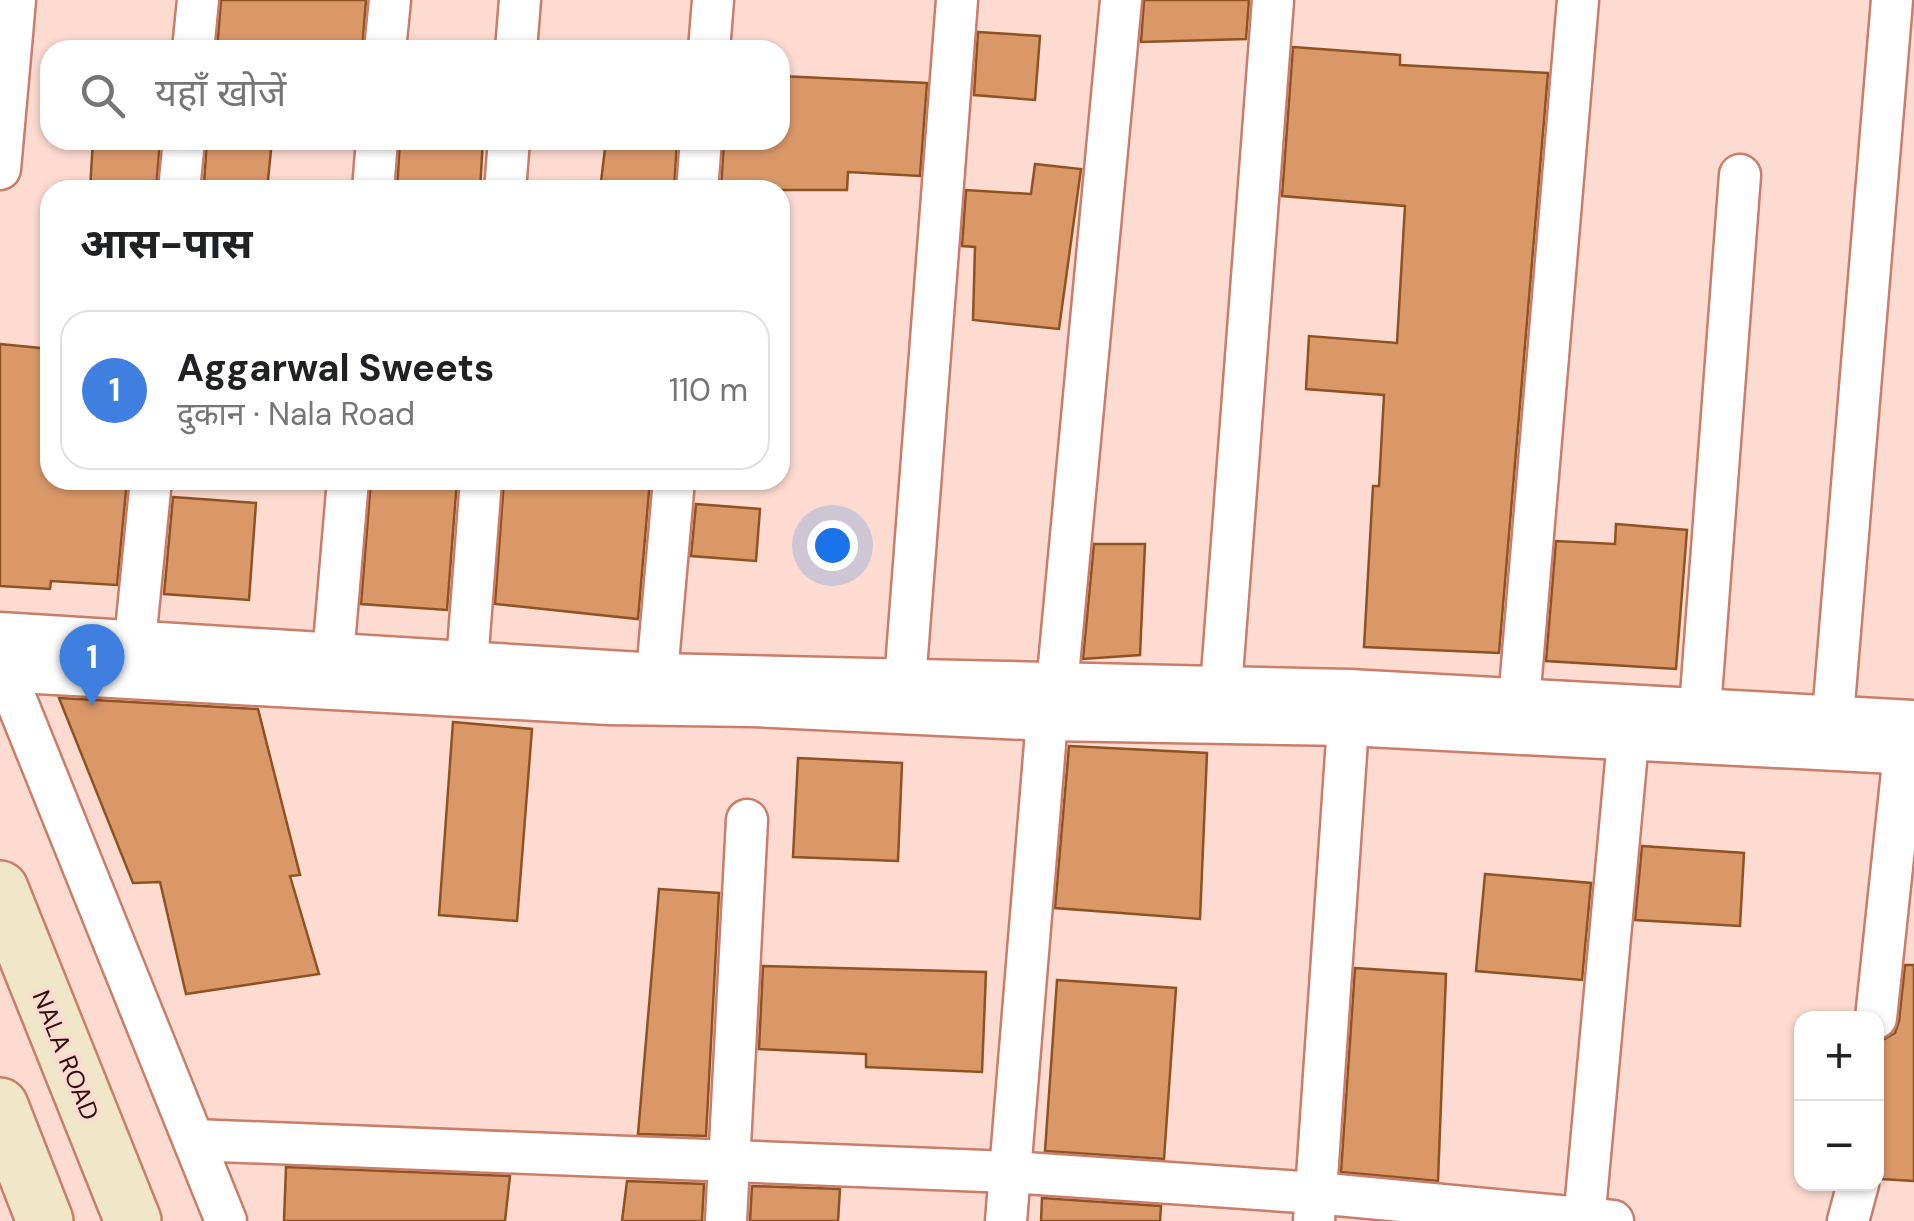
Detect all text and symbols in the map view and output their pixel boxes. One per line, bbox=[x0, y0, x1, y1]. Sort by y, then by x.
search box bbox=[40, 40, 790, 150]
icon: search bbox=[75, 68, 130, 123]
text: यहाँ खोजें bbox=[155, 68, 286, 118]
text: आस-पास bbox=[80, 216, 253, 271]
text: Aggarwal Sweets bbox=[177, 343, 494, 393]
text: 1 bbox=[109, 369, 120, 411]
text: 110 m bbox=[669, 369, 748, 411]
text: दुकान · Nala Road bbox=[177, 393, 415, 435]
your location bbox=[807, 520, 858, 571]
pin: 1 bbox=[59, 624, 124, 706]
street label: NALA ROAD bbox=[25, 985, 107, 1125]
map controls bbox=[1794, 1011, 1884, 1191]
button: + bbox=[1794, 1011, 1884, 1101]
button: − bbox=[1794, 1101, 1884, 1191]

